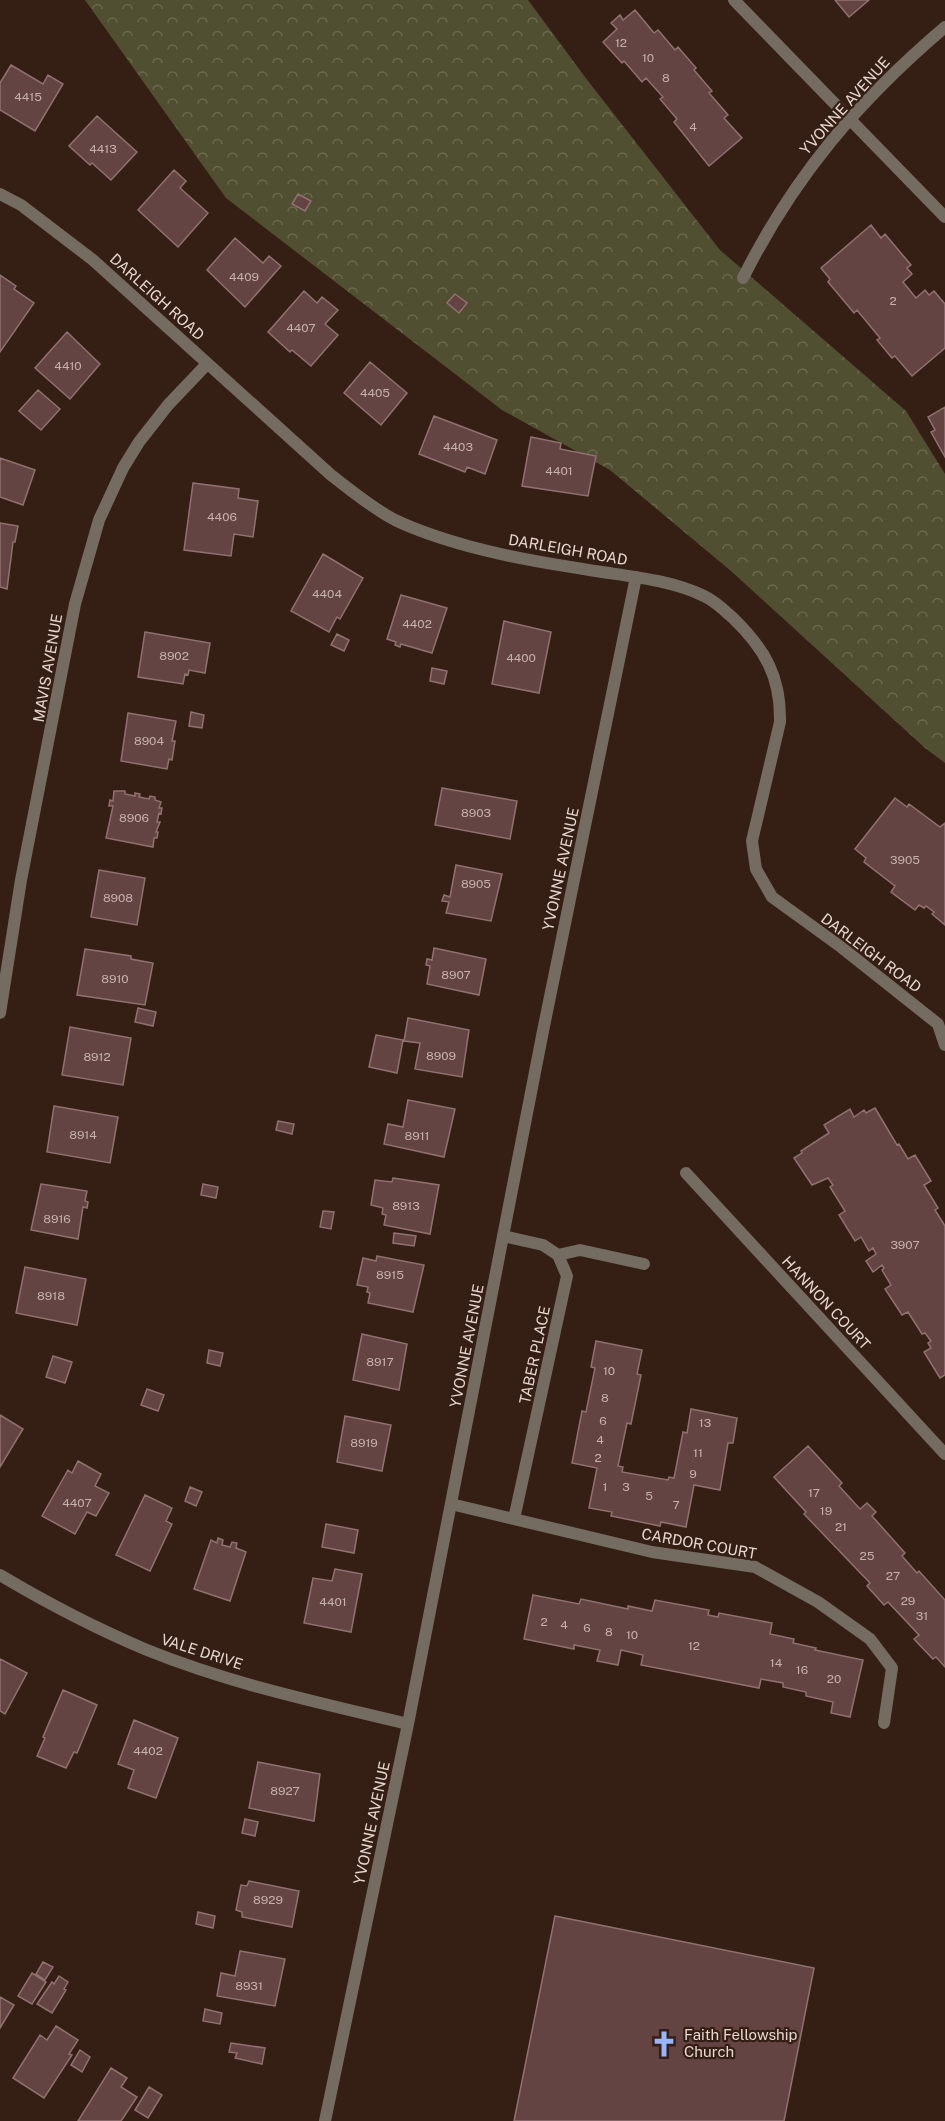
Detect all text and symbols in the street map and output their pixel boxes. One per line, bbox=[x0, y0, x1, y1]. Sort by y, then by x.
house number: 12 bbox=[615, 36, 627, 50]
house number: 10 bbox=[642, 51, 654, 65]
street label: YVONNE AVENUE bbox=[796, 53, 893, 158]
house number: 8 bbox=[662, 71, 670, 85]
house number: 4415 bbox=[14, 90, 42, 104]
house number: 4 bbox=[689, 120, 697, 134]
house number: 4413 bbox=[89, 142, 117, 156]
street label: DARLEIGH ROAD bbox=[107, 250, 208, 343]
house number: 4409 bbox=[229, 270, 259, 284]
house number: 2 bbox=[889, 294, 897, 308]
house number: 4407 bbox=[286, 321, 316, 335]
house number: 4410 bbox=[54, 359, 82, 373]
house number: 4405 bbox=[360, 386, 390, 400]
house number: 4403 bbox=[443, 440, 473, 454]
house number: 4401 bbox=[545, 464, 573, 478]
house number: 4406 bbox=[207, 510, 237, 524]
street label: DARLEIGH ROAD bbox=[507, 531, 629, 568]
house number: 4404 bbox=[312, 587, 342, 601]
street label: MAVIS AVENUE bbox=[30, 612, 65, 723]
house number: 4402 bbox=[402, 617, 432, 631]
house number: 8902 bbox=[159, 649, 189, 663]
house number: 4400 bbox=[506, 651, 536, 665]
house number: 8904 bbox=[134, 734, 164, 748]
house number: 8903 bbox=[461, 806, 491, 820]
street label: YVONNE AVENUE bbox=[539, 806, 582, 932]
house number: 8906 bbox=[119, 811, 149, 825]
house number: 3905 bbox=[890, 853, 920, 867]
house number: 8905 bbox=[461, 877, 491, 891]
house number: 8908 bbox=[103, 891, 133, 905]
street label: DARLEIGH ROAD bbox=[818, 909, 925, 996]
house number: 8907 bbox=[441, 968, 471, 982]
house number: 8910 bbox=[101, 972, 129, 986]
house number: 8909 bbox=[426, 1049, 456, 1063]
house number: 8912 bbox=[83, 1050, 111, 1064]
house number: 8914 bbox=[69, 1128, 97, 1142]
house number: 8911 bbox=[405, 1129, 429, 1143]
house number: 8913 bbox=[392, 1199, 420, 1213]
house number: 8916 bbox=[43, 1212, 71, 1226]
house number: 3907 bbox=[890, 1238, 920, 1252]
street label: HANNON COURT bbox=[779, 1253, 874, 1353]
house number: 8915 bbox=[376, 1268, 404, 1282]
street label: YVONNE AVENUE bbox=[446, 1283, 487, 1409]
house number: 8918 bbox=[37, 1289, 65, 1303]
street label: TABER PLACE bbox=[516, 1304, 553, 1405]
house number: 8917 bbox=[366, 1355, 394, 1369]
house number: 10 bbox=[603, 1364, 615, 1378]
house number: 8 bbox=[601, 1391, 609, 1405]
house number: 6 bbox=[599, 1414, 607, 1428]
house number: 13 bbox=[699, 1416, 711, 1430]
house number: 4 bbox=[596, 1433, 604, 1447]
house number: 8919 bbox=[350, 1436, 378, 1450]
house number: 11 bbox=[693, 1446, 703, 1460]
house number: 2 bbox=[594, 1451, 602, 1465]
house number: 9 bbox=[689, 1467, 697, 1481]
house number: 1 bbox=[603, 1480, 607, 1494]
house number: 3 bbox=[622, 1480, 630, 1494]
house number: 17 bbox=[808, 1486, 820, 1500]
house number: 5 bbox=[645, 1489, 653, 1503]
house number: 4407 bbox=[62, 1496, 92, 1510]
house number: 7 bbox=[672, 1498, 680, 1512]
house number: 19 bbox=[820, 1504, 832, 1518]
house number: 21 bbox=[835, 1520, 847, 1534]
street label: CARDOR COURT bbox=[640, 1525, 758, 1562]
house number: 25 bbox=[860, 1549, 875, 1563]
house number: 27 bbox=[886, 1569, 900, 1583]
house number: 29 bbox=[901, 1594, 915, 1608]
house number: 4401 bbox=[319, 1595, 347, 1609]
house number: 31 bbox=[916, 1609, 928, 1623]
house number: 2 bbox=[540, 1615, 548, 1629]
house number: 4 bbox=[560, 1618, 568, 1632]
house number: 6 bbox=[583, 1621, 591, 1635]
house number: 8 bbox=[605, 1625, 613, 1639]
house number: 10 bbox=[626, 1628, 638, 1642]
street label: VALE DRIVE bbox=[159, 1630, 245, 1673]
house number: 12 bbox=[688, 1639, 700, 1653]
house number: 14 bbox=[770, 1656, 783, 1670]
house number: 16 bbox=[796, 1663, 808, 1677]
house number: 20 bbox=[827, 1672, 841, 1686]
house number: 4402 bbox=[133, 1744, 163, 1758]
street label: YVONNE AVENUE bbox=[350, 1760, 393, 1886]
house number: 8927 bbox=[270, 1784, 300, 1798]
house number: 8929 bbox=[253, 1893, 283, 1907]
house number: 8931 bbox=[235, 1979, 263, 1993]
place label: Faith Fellowship Church bbox=[684, 2026, 798, 2060]
church icon: Faith Fellowship Church bbox=[649, 2029, 679, 2059]

